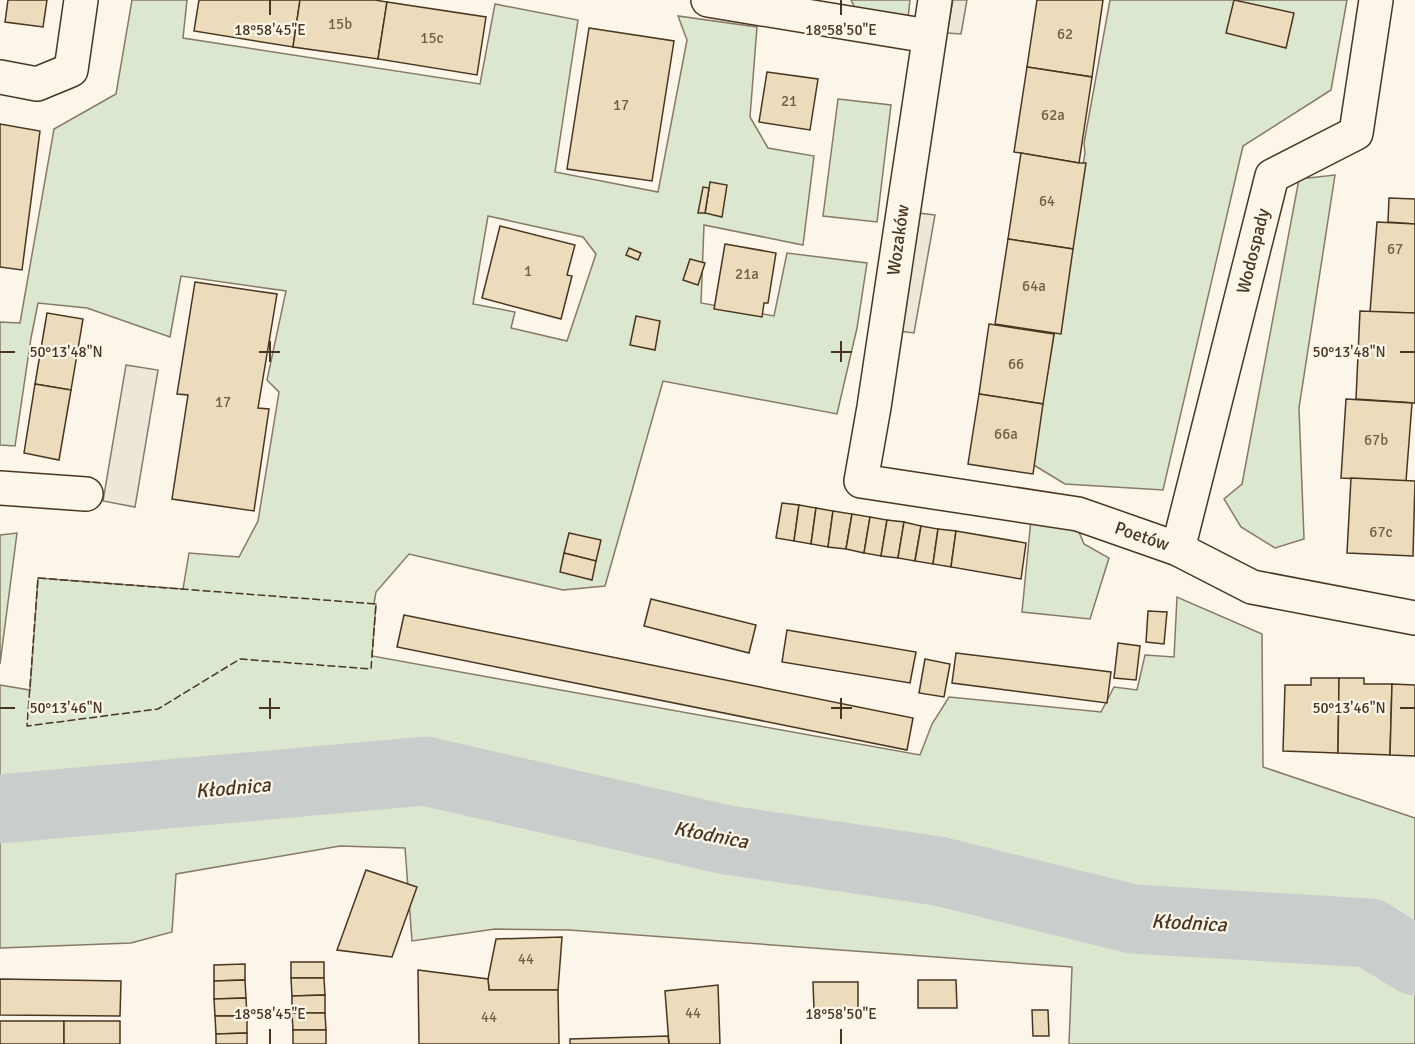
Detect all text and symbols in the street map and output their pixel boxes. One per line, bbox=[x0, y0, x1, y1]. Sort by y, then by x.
house number: 15b bbox=[328, 15, 352, 33]
text: 18°58'45"E bbox=[234, 21, 306, 39]
text: 18°58'50"E bbox=[805, 21, 877, 39]
house number: 62 bbox=[1057, 25, 1073, 43]
house number: 15c bbox=[420, 29, 444, 47]
house number: 21 bbox=[781, 92, 797, 110]
house number: 17 bbox=[613, 96, 629, 114]
house number: 62a bbox=[1041, 106, 1065, 124]
house number: 64 bbox=[1039, 192, 1055, 210]
street label: Wozaków bbox=[882, 203, 914, 277]
street label: Wodospady bbox=[1232, 205, 1274, 296]
house number: 67 bbox=[1387, 240, 1403, 258]
house number: 1 bbox=[524, 262, 532, 280]
house number: 21a bbox=[735, 265, 759, 283]
house number: 64a bbox=[1022, 277, 1046, 295]
text: 50°13'48"N bbox=[29, 343, 103, 361]
text: 50°13'48"N bbox=[1312, 343, 1386, 361]
house number: 66 bbox=[1008, 355, 1024, 373]
house number: 17 bbox=[215, 393, 231, 411]
house number: 66a bbox=[994, 425, 1018, 443]
house number: 67b bbox=[1364, 431, 1388, 449]
street label: Poetów bbox=[1112, 516, 1172, 556]
house number: 67c bbox=[1369, 523, 1393, 541]
text: 50°13'46"N bbox=[29, 699, 103, 717]
text: 50°13'46"N bbox=[1312, 699, 1386, 717]
water label: Kłodnica bbox=[194, 772, 273, 804]
water label: Kłodnica bbox=[672, 816, 751, 855]
water label: Kłodnica bbox=[1151, 909, 1228, 938]
house number: 44 bbox=[518, 950, 534, 968]
house number: 44 bbox=[685, 1004, 701, 1022]
text: 18°58'45"E bbox=[234, 1005, 306, 1023]
text: 18°58'50"E bbox=[805, 1005, 877, 1023]
house number: 44 bbox=[481, 1008, 497, 1026]

